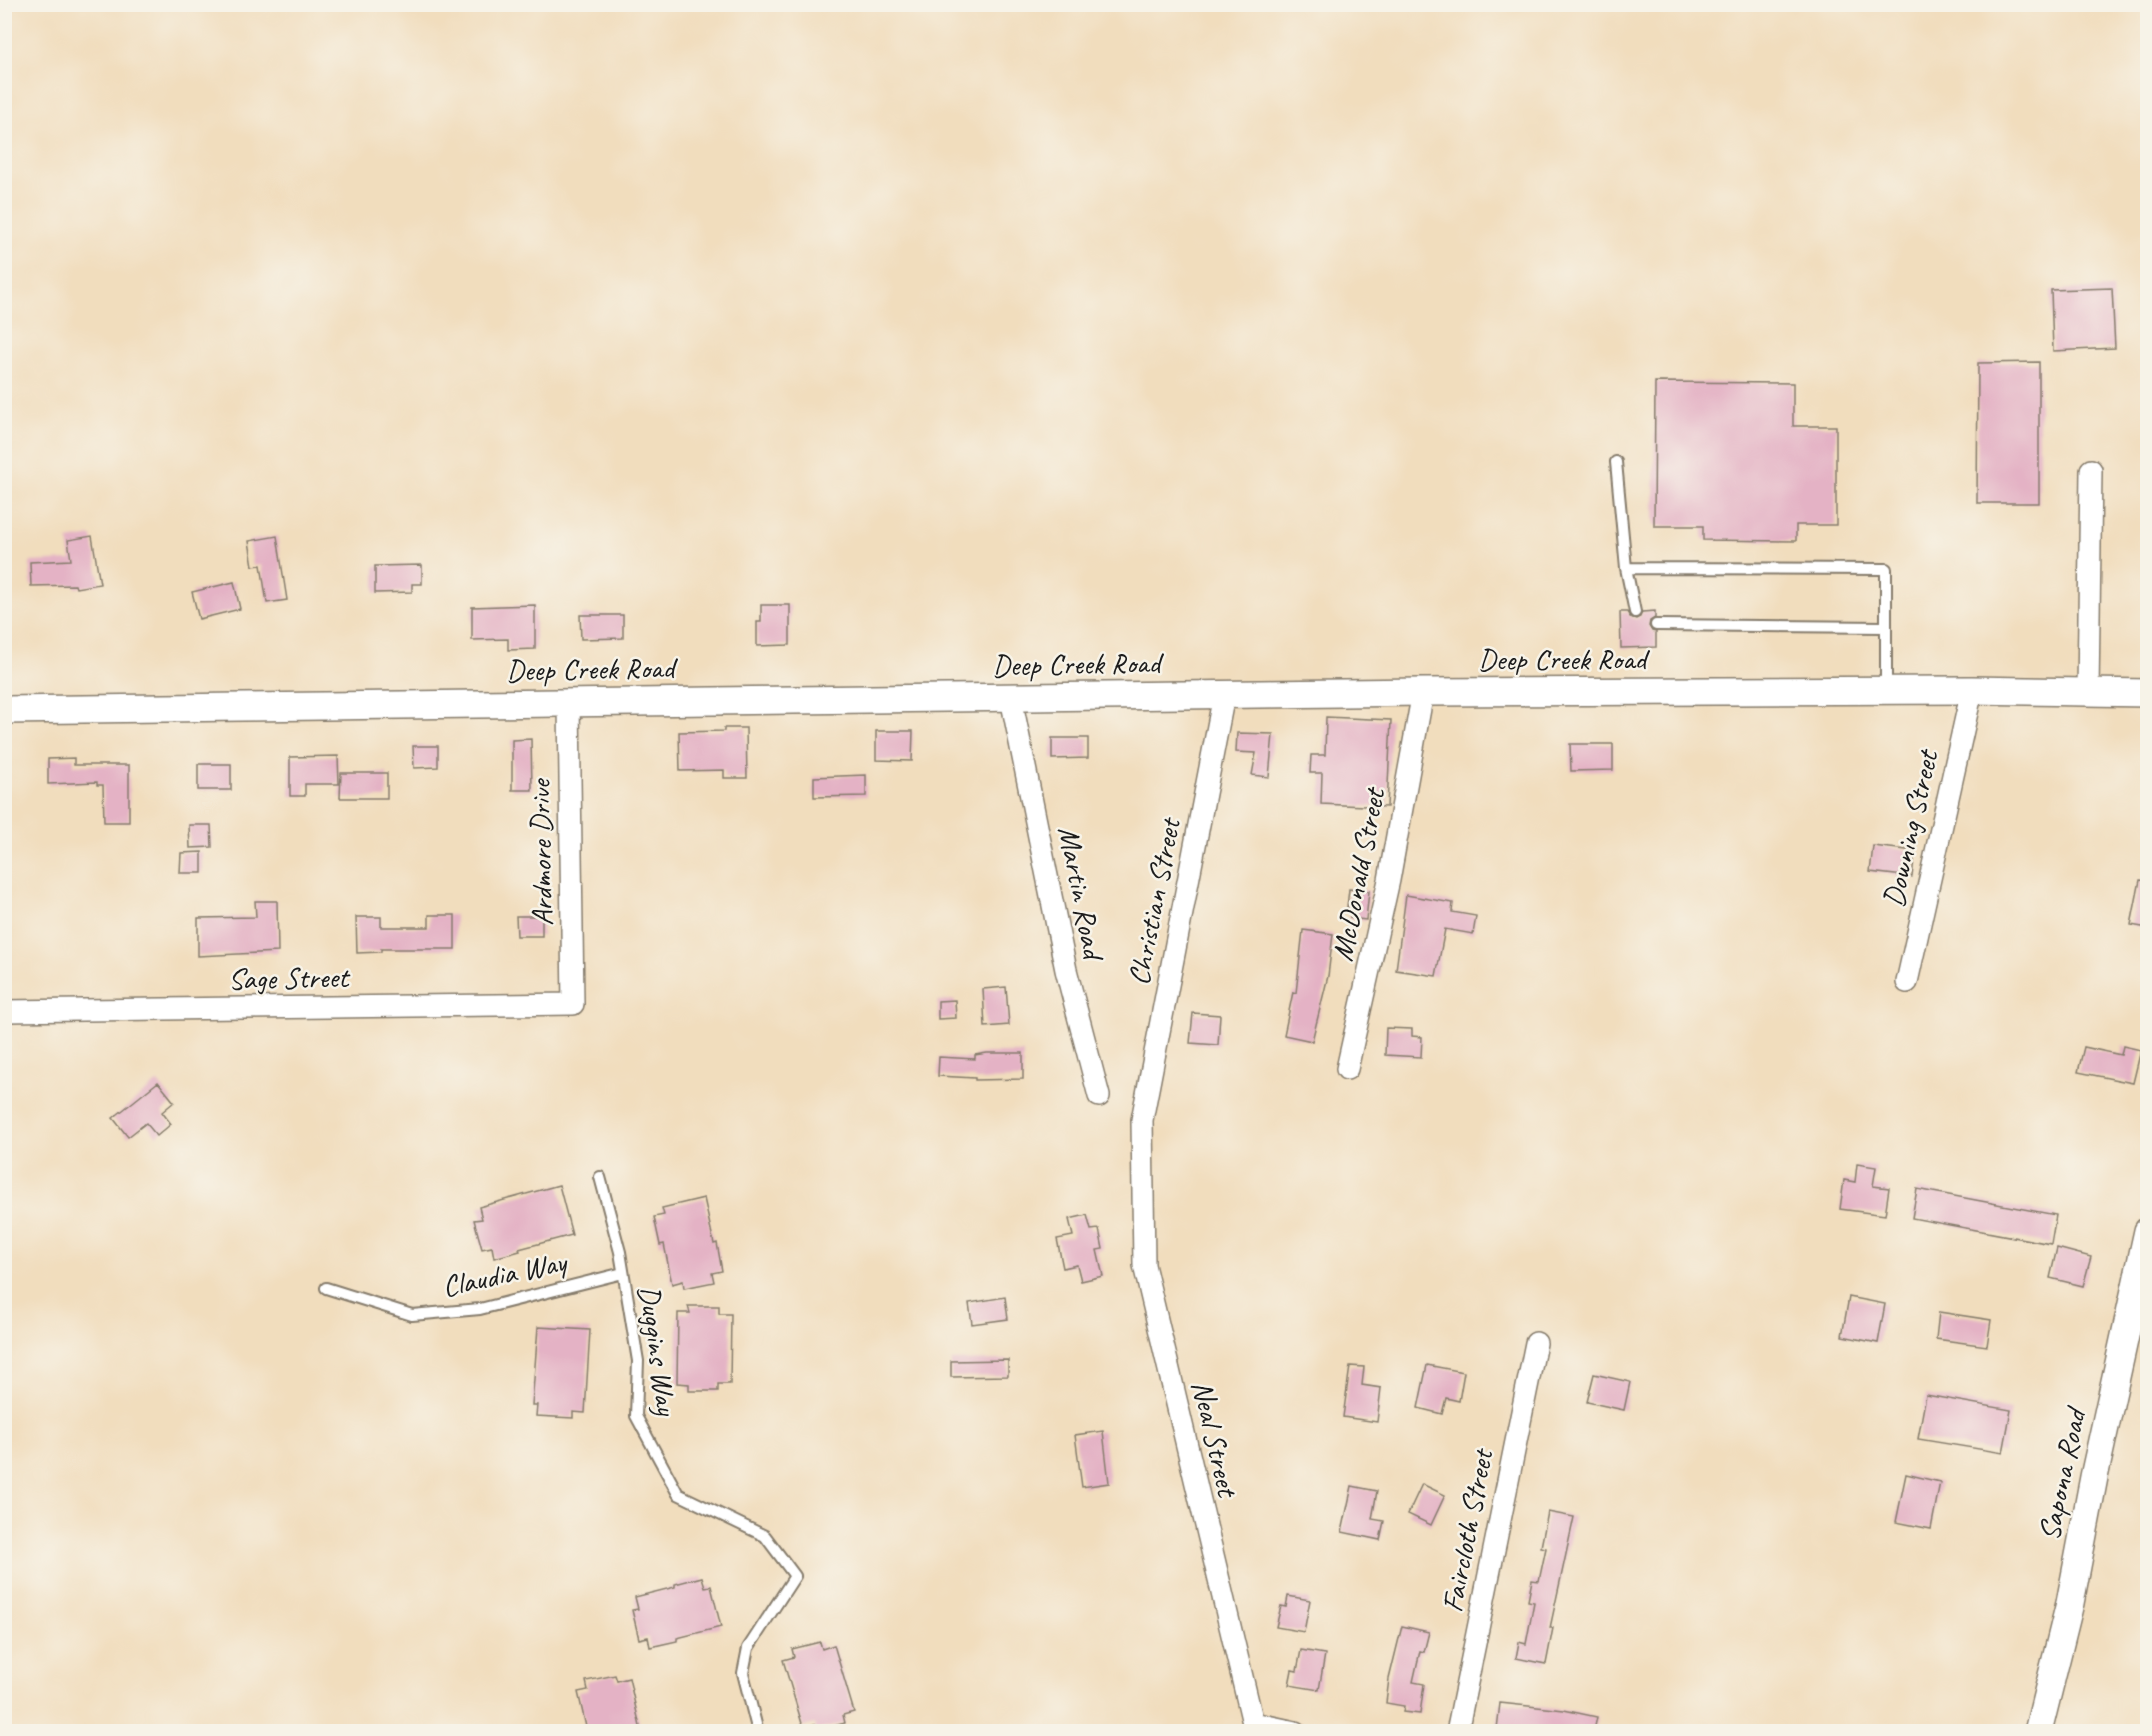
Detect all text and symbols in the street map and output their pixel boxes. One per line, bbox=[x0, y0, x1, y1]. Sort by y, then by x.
street label: Deep Creek Road bbox=[1478, 640, 1650, 678]
street label: Deep Creek Road bbox=[992, 643, 1165, 684]
street label: Deep Creek Road bbox=[506, 648, 679, 689]
street label: Downing Street bbox=[1874, 744, 1947, 911]
street label: Ardmore Drive bbox=[521, 777, 561, 926]
street label: McDonald Street bbox=[1323, 783, 1394, 964]
street label: Christian Street bbox=[1119, 813, 1189, 988]
street label: Martin Road bbox=[1050, 823, 1113, 965]
street label: Sage Street bbox=[228, 958, 351, 998]
street label: Claudia Way bbox=[439, 1242, 572, 1306]
street label: Duggins Way bbox=[630, 1283, 686, 1419]
street label: Neal Street bbox=[1183, 1377, 1247, 1502]
street label: Sapona Road bbox=[2030, 1402, 2095, 1544]
street label: Faircloth Street bbox=[1433, 1444, 1502, 1615]

